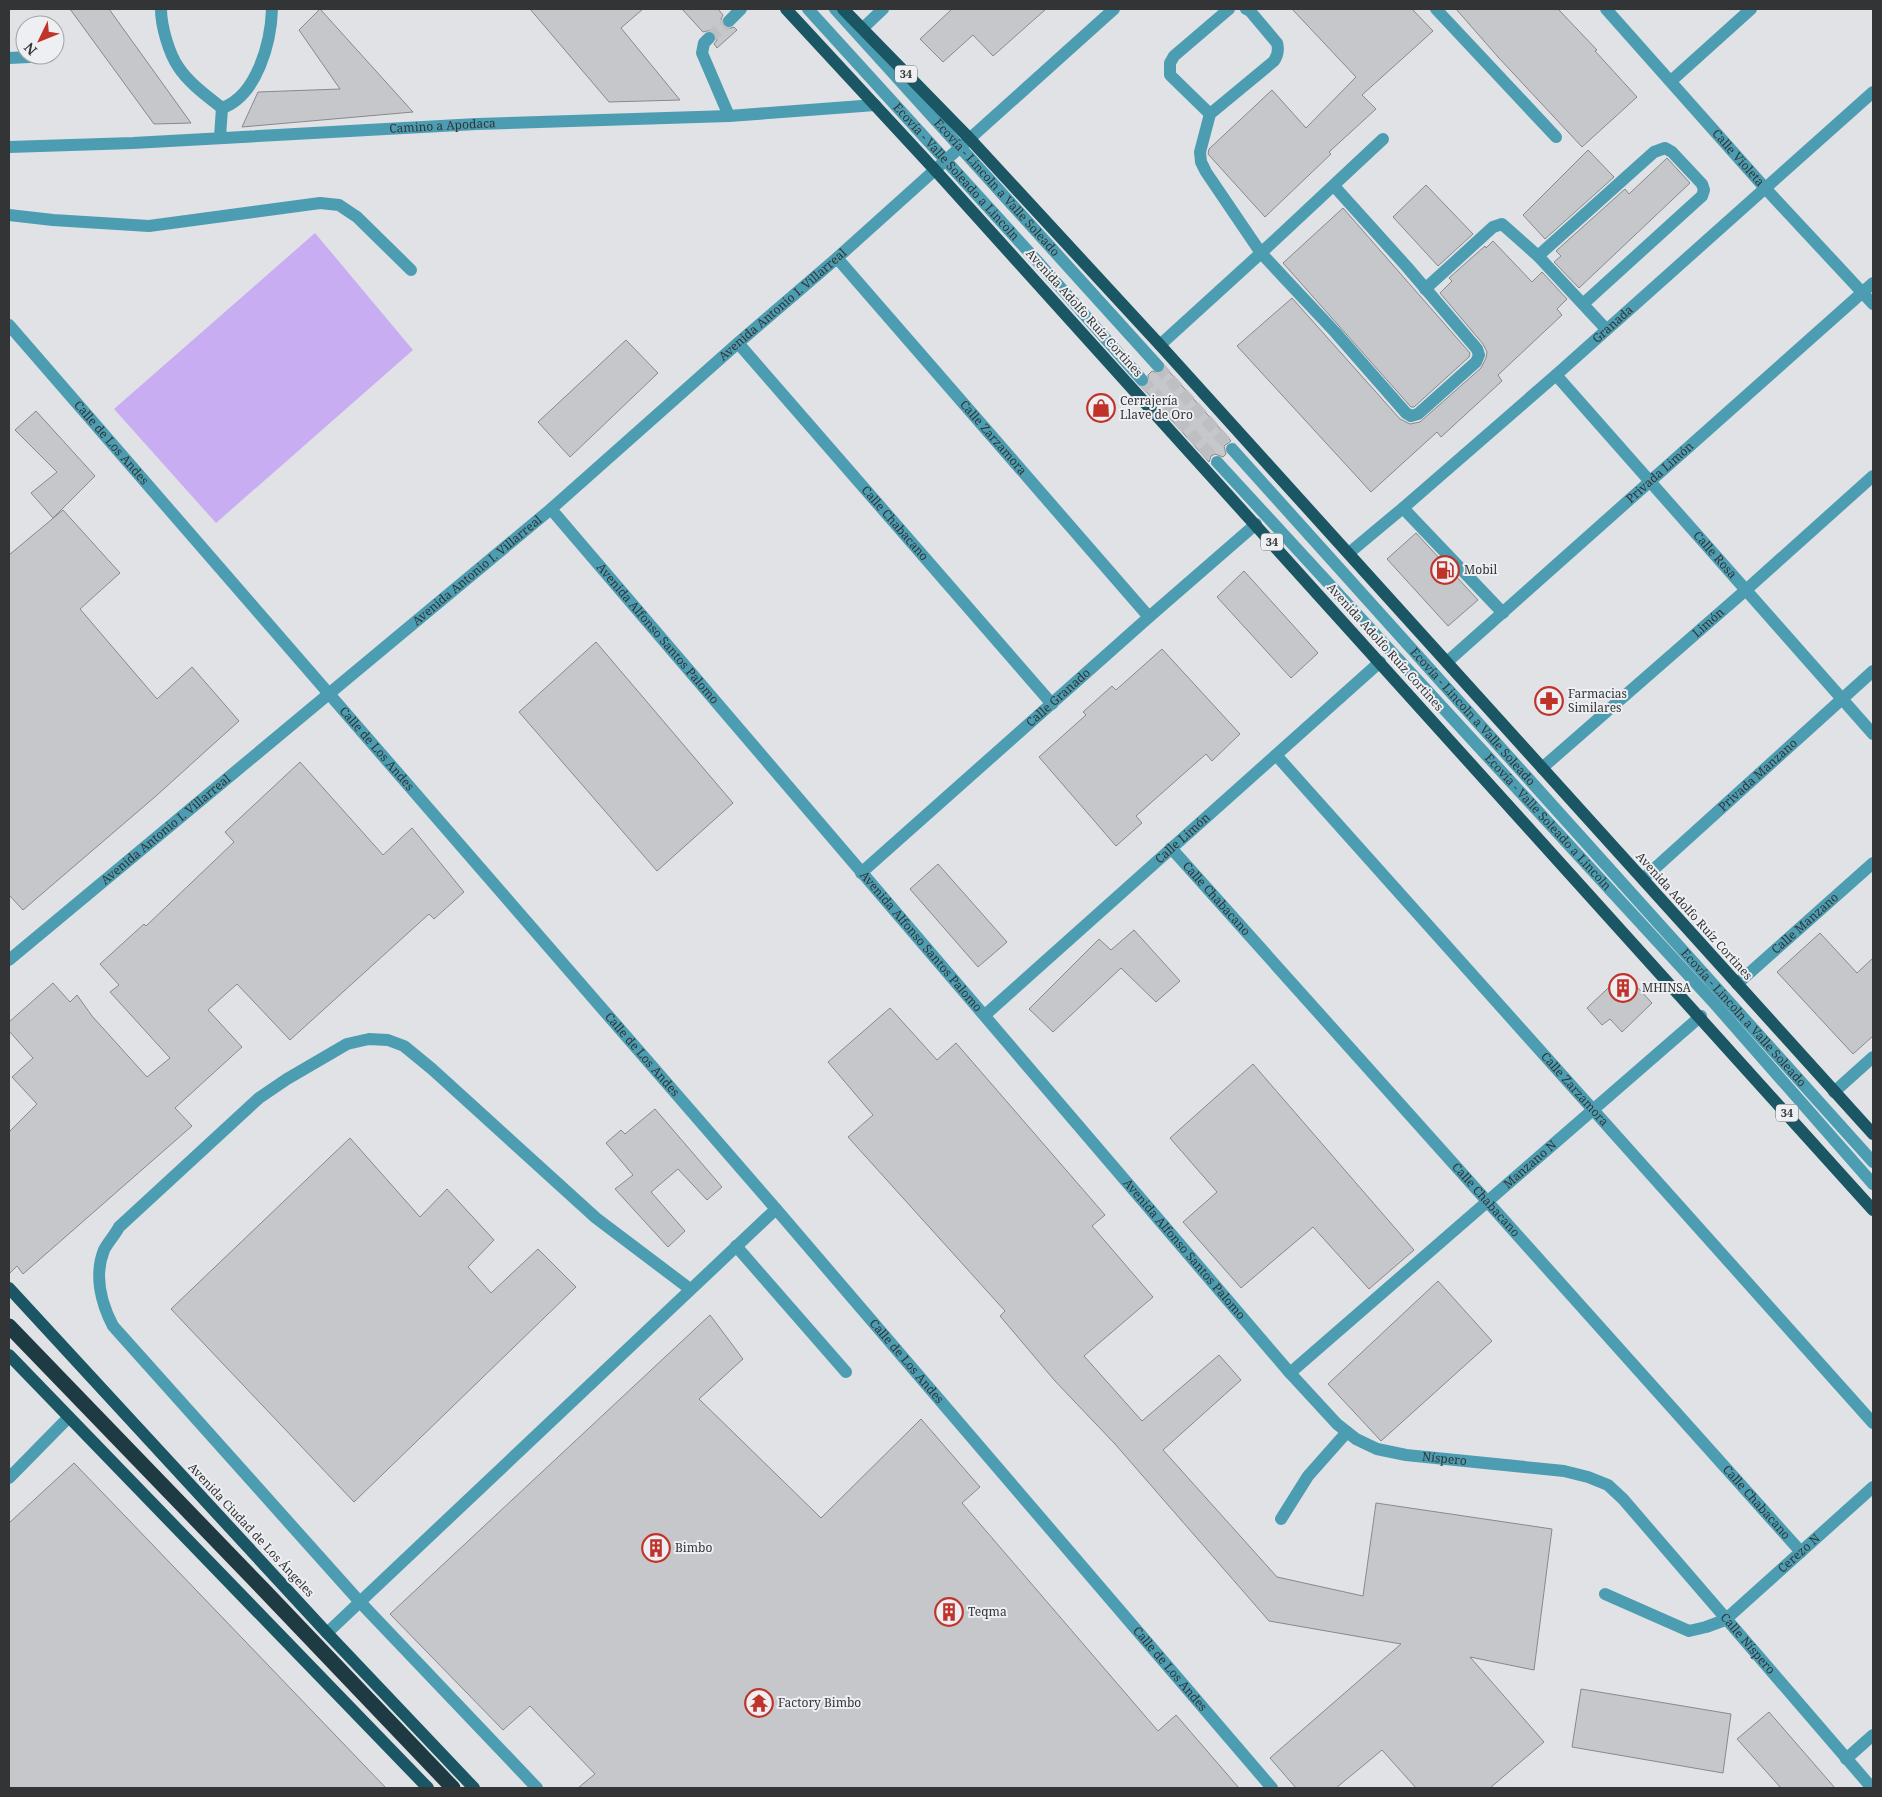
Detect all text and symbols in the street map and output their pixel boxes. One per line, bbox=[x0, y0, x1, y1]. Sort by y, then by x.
north arrow bbox=[15, 15, 65, 65]
text: N bbox=[19, 39, 41, 60]
road number: 34 bbox=[895, 66, 917, 82]
street label: Ecovía - Valle Soleado a Lincoln bbox=[889, 99, 1023, 244]
street label: Camino a Apodaca bbox=[389, 114, 496, 137]
street label: Ecovía - Lincoln a Valle Soleado bbox=[930, 115, 1064, 260]
street label: Calle Violeta bbox=[1709, 125, 1769, 190]
street label: Avenida Antonio I. Villarreal bbox=[715, 244, 850, 364]
street label: Avenida Adolfo Ruíz Cortines bbox=[1022, 245, 1146, 380]
street label: Granada bbox=[1588, 301, 1637, 347]
place label: Cerrajería Llave de Oro bbox=[1120, 392, 1193, 423]
shop icon: Cerrajería Llave de Oro bbox=[1086, 393, 1116, 423]
street label: Calle Zarzamora bbox=[956, 396, 1031, 479]
street label: Calle de Los Andes bbox=[70, 397, 153, 488]
street label: Privada Limón bbox=[1622, 437, 1697, 507]
street label: Calle Chabacano bbox=[858, 482, 933, 564]
street label: Avenida Antonio I. Villarreal bbox=[408, 511, 545, 629]
street label: Calle Rosa bbox=[1690, 527, 1741, 582]
road number: 34 bbox=[1261, 534, 1283, 550]
fuel station icon: Mobil bbox=[1430, 555, 1460, 585]
street label: Avenida Alfonso Santos Palomo bbox=[593, 559, 723, 707]
place label: Mobil bbox=[1464, 561, 1497, 578]
street label: Avenida Adolfo Ruíz Cortines bbox=[1323, 579, 1447, 714]
street label: Limón bbox=[1688, 603, 1728, 641]
street label: Ecovía - Lincoln a Valle Soleado bbox=[1407, 644, 1540, 789]
street label: Calle Granado bbox=[1022, 664, 1094, 730]
place label: Farmacias Similares bbox=[1568, 685, 1627, 716]
pharmacy icon: Farmacias Similares bbox=[1534, 686, 1564, 716]
street label: Calle de Los Andes bbox=[336, 703, 418, 794]
street label: Privada Manzano bbox=[1714, 734, 1801, 815]
street label: Ecovía - Valle Soleado a Lincoln bbox=[1481, 750, 1616, 894]
street label: Avenida Antonio I. Villarreal bbox=[97, 770, 234, 888]
street label: Calle Limón bbox=[1151, 809, 1214, 867]
street label: Avenida Adolfo Ruíz Cortines bbox=[1632, 848, 1756, 983]
street label: Calle Chabacano bbox=[1179, 857, 1255, 939]
street label: Avenida Alfonso Santos Palomo bbox=[856, 867, 986, 1015]
street label: Calle Manzano bbox=[1767, 889, 1842, 958]
street label: Ecovía - Lincoln a Valle Soleado bbox=[1677, 945, 1810, 1090]
building icon: MHINSA bbox=[1608, 973, 1638, 1003]
place label: MHINSA bbox=[1642, 979, 1692, 996]
street label: Calle de Los Andes bbox=[601, 1009, 684, 1100]
street label: Calle Zarzamora bbox=[1537, 1048, 1613, 1130]
road number: 34 bbox=[1776, 1104, 1798, 1122]
street label: Manzano N bbox=[1499, 1136, 1560, 1192]
street label: Calle Chabacano bbox=[1448, 1159, 1524, 1240]
street label: Avenida Alfonso Santos Palomo bbox=[1119, 1175, 1250, 1323]
street label: Calle de Los Andes bbox=[866, 1315, 948, 1407]
street label: Níspero bbox=[1421, 1448, 1468, 1469]
street label: Avenida Ciudad de Los Ángeles bbox=[185, 1459, 318, 1600]
street label: Calle Chabacano bbox=[1719, 1461, 1795, 1543]
street label: Cerezo N bbox=[1774, 1530, 1823, 1577]
building icon: Bimbo bbox=[641, 1533, 671, 1563]
place label: Bimbo bbox=[675, 1539, 712, 1556]
building icon: Teqma bbox=[934, 1597, 964, 1627]
place label: Teqma bbox=[968, 1603, 1007, 1620]
street label: Calle Níspero bbox=[1717, 1609, 1779, 1678]
street label: Calle de Los Andes bbox=[1129, 1623, 1211, 1715]
temple icon: Factory Bimbo bbox=[744, 1688, 774, 1718]
place label: Factory Bimbo bbox=[778, 1694, 861, 1711]

